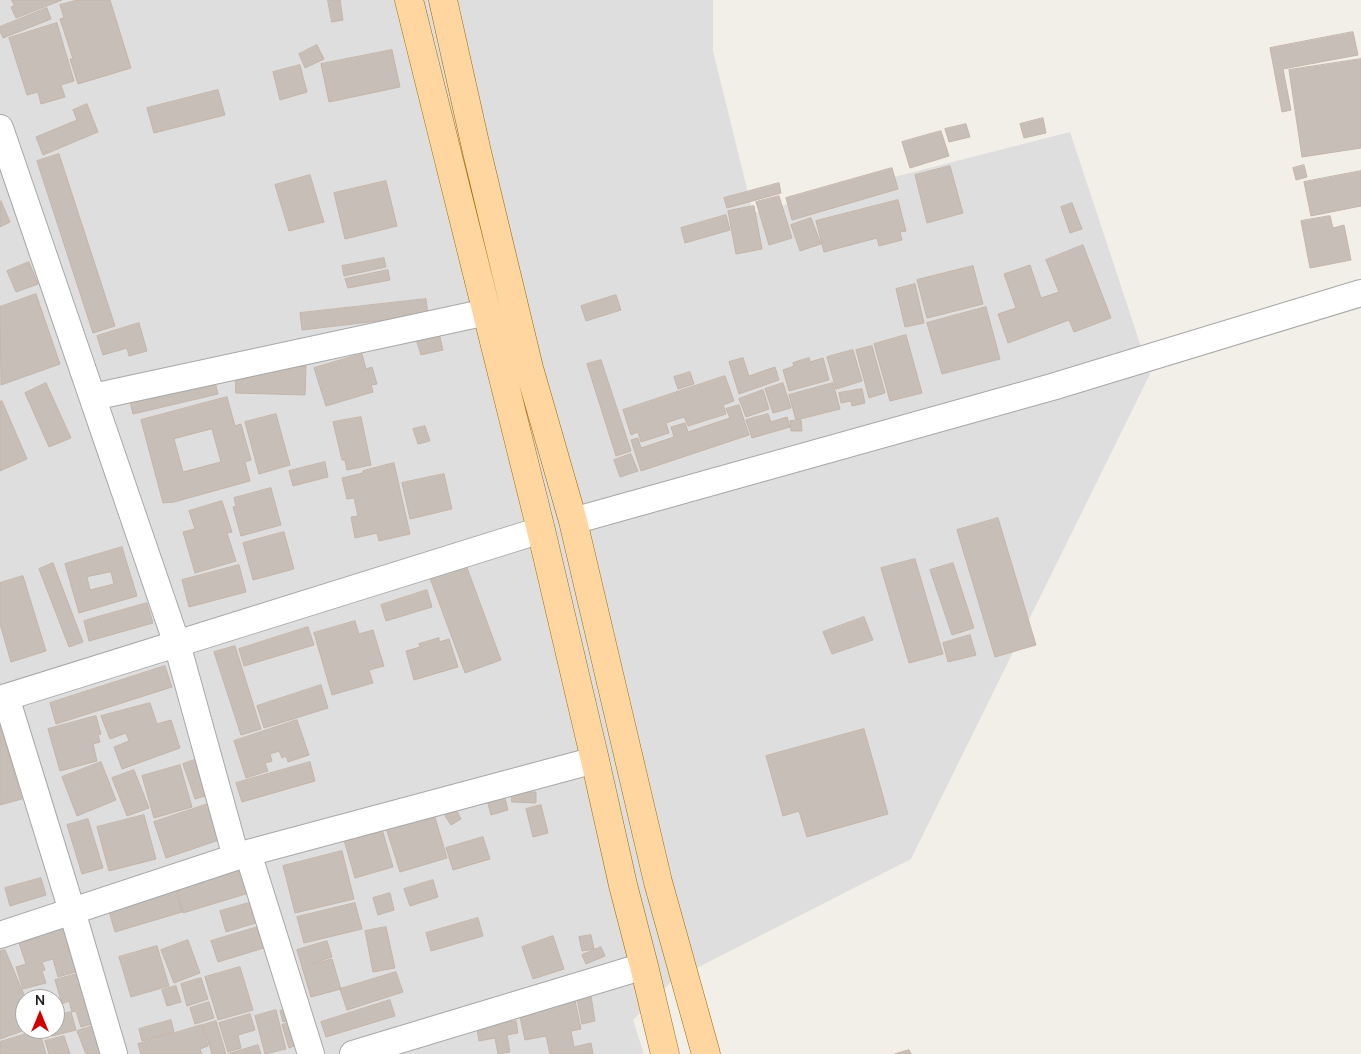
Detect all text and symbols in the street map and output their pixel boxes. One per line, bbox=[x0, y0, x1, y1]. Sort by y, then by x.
north arrow bbox=[15, 989, 65, 1039]
text: N bbox=[35, 990, 45, 1009]

